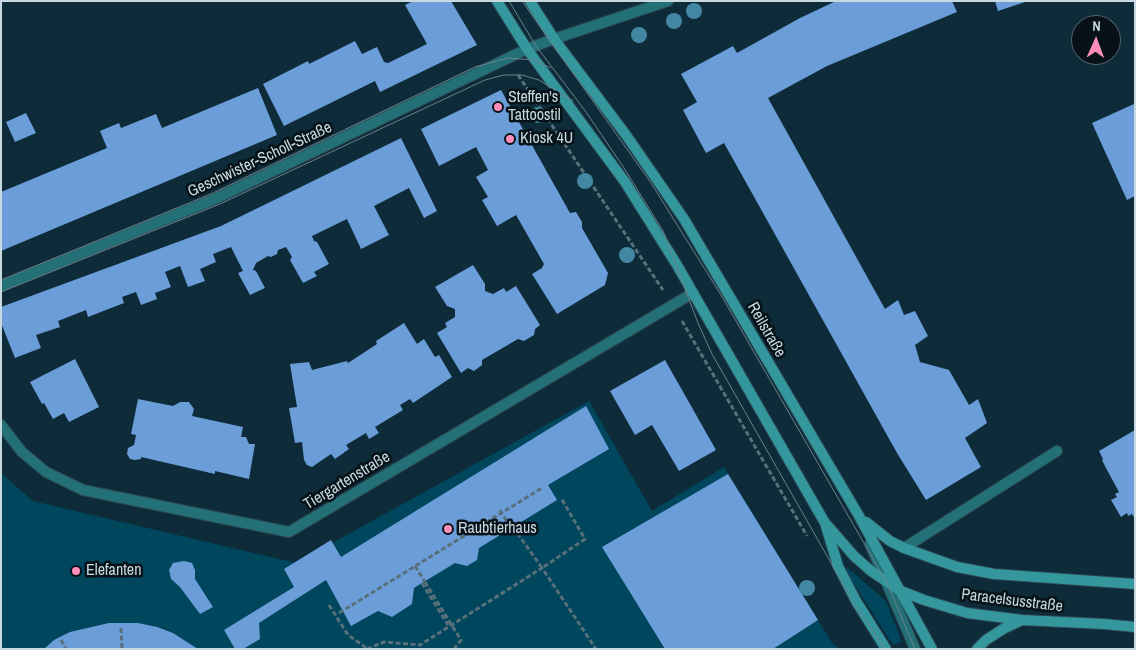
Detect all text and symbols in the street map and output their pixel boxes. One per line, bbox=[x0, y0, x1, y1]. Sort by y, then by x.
north arrow bbox=[1071, 15, 1121, 65]
text: N bbox=[1092, 17, 1101, 35]
place label: Steffen's Tattoostil bbox=[508, 88, 561, 126]
marker: Steffen's Tattoostil bbox=[492, 101, 504, 113]
street label: Geschwister-Scholl-Straße bbox=[185, 118, 335, 202]
place label: Kiosk 4U bbox=[520, 129, 573, 149]
marker: Kiosk 4U bbox=[504, 133, 516, 145]
street label: Reilstraße bbox=[743, 299, 789, 361]
street label: Tiergartenstraße bbox=[300, 448, 394, 514]
place label: Raubtierhaus bbox=[458, 519, 537, 539]
marker: Raubtierhaus bbox=[442, 523, 454, 535]
place label: Elefanten bbox=[86, 561, 141, 581]
marker: Elefanten bbox=[70, 565, 82, 577]
street label: Paracelsusstraße bbox=[960, 585, 1064, 617]

